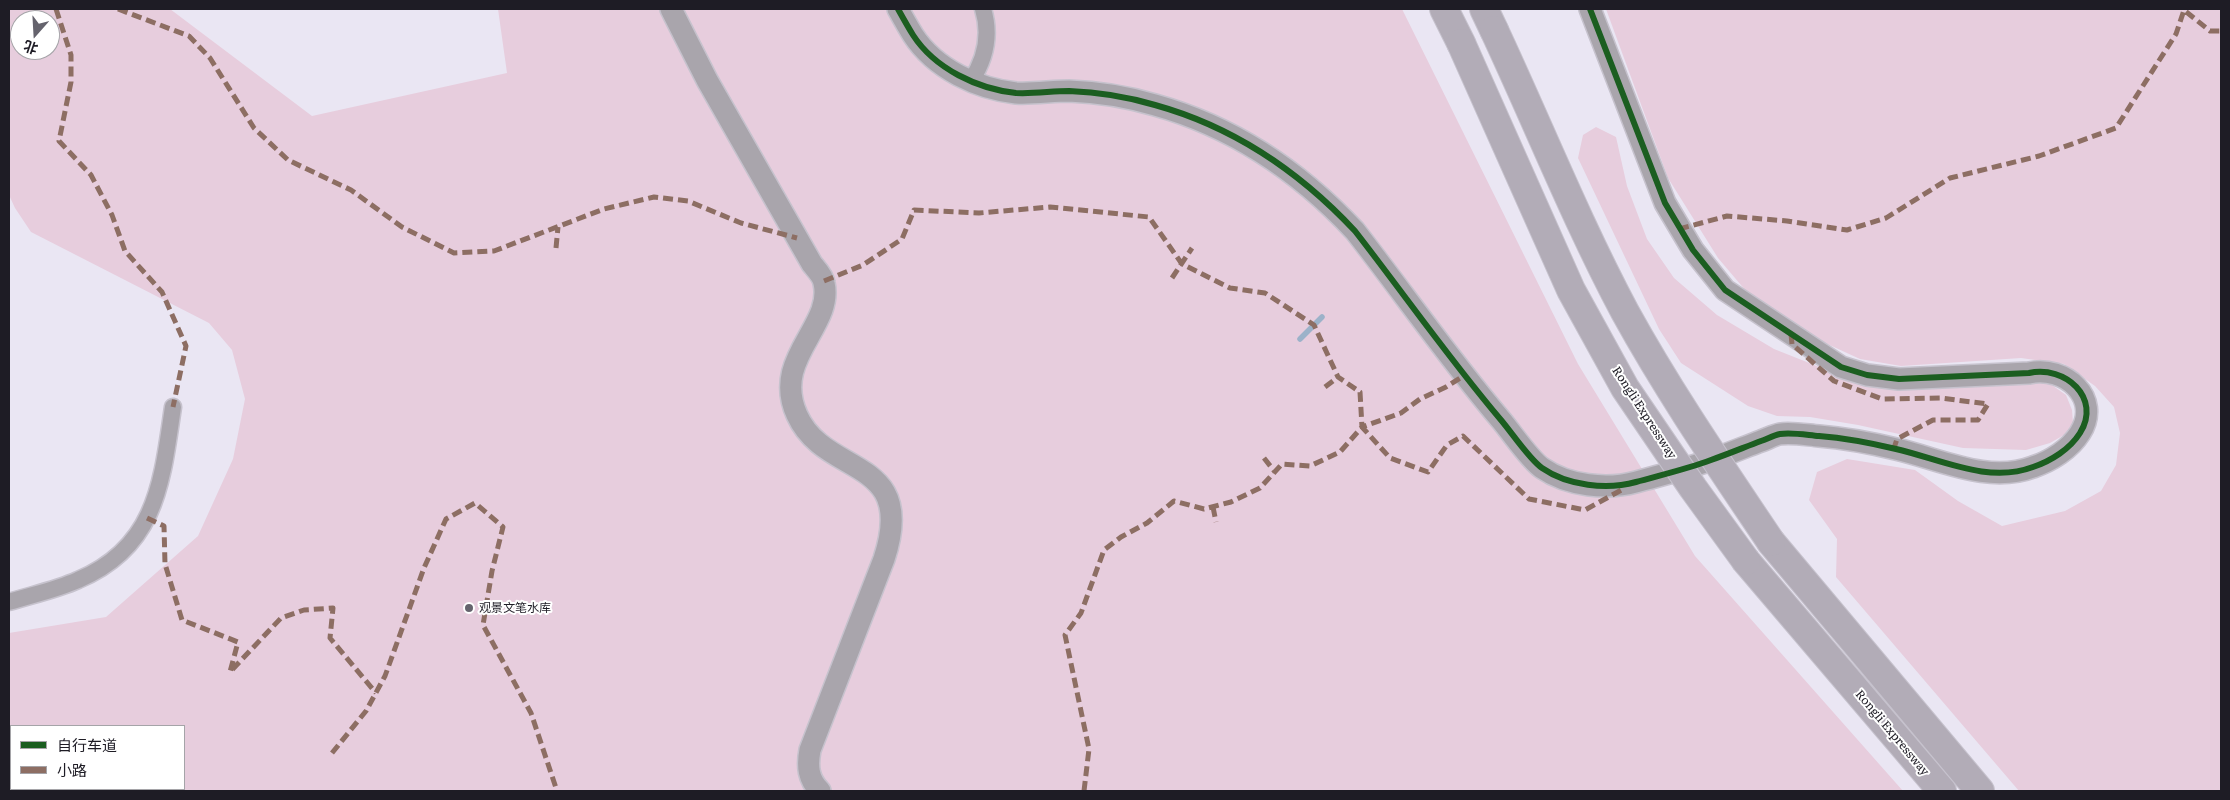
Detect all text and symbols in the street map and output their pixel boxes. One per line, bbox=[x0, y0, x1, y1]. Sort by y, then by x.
north arrow bbox=[10, 10, 60, 60]
text: 北 bbox=[21, 37, 40, 60]
street label: Rongli Expressway bbox=[1609, 364, 1679, 462]
place label: 观景文笔水库 bbox=[479, 601, 551, 615]
marker: 观景文笔水库 bbox=[463, 602, 475, 614]
street label: Rongli Expressway bbox=[1852, 687, 1932, 779]
legend bbox=[10, 725, 185, 790]
text: 自行车道 bbox=[57, 733, 117, 756]
text: 小路 bbox=[57, 758, 87, 781]

